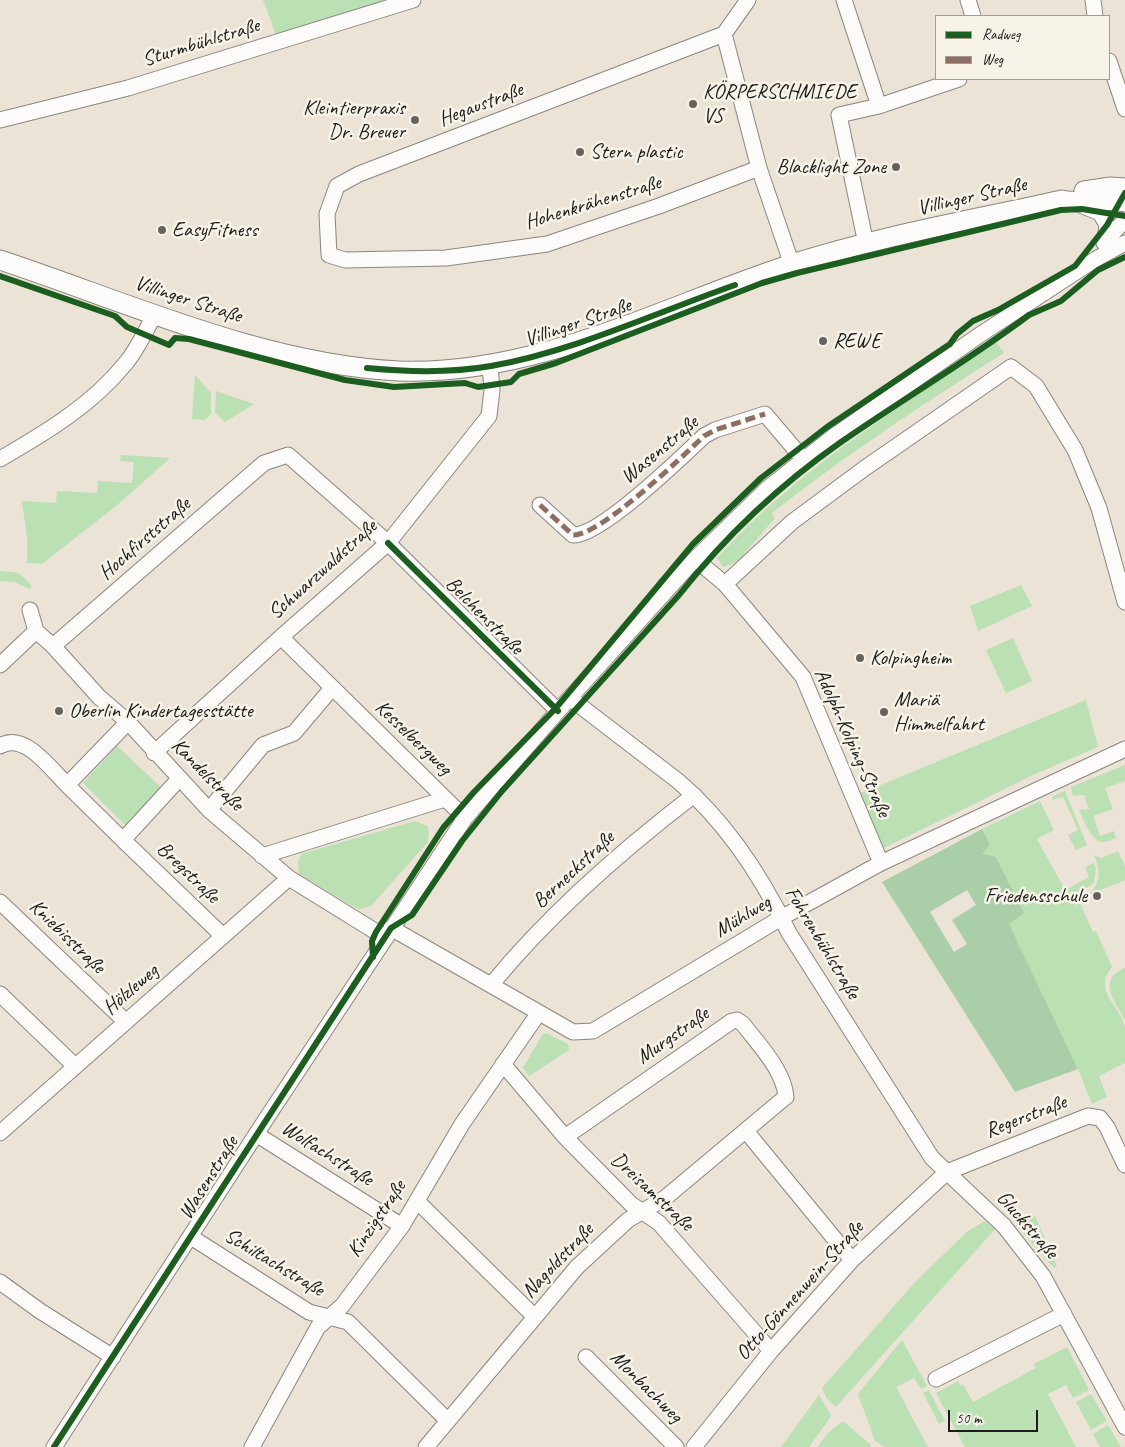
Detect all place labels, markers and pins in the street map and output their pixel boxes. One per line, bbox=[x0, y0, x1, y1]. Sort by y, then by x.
place label: KÖRPERSCHMIEDE VS bbox=[703, 79, 856, 129]
place label: Kleintierpraxis Dr. Breuer bbox=[303, 95, 405, 145]
marker: KÖRPERSCHMIEDE VS bbox=[687, 98, 699, 110]
marker: Kleintierpraxis Dr. Breuer bbox=[409, 114, 421, 126]
place label: Stern plastic bbox=[590, 139, 683, 165]
marker: Stern plastic bbox=[574, 146, 586, 158]
place label: Blacklight Zone bbox=[777, 154, 886, 180]
marker: Blacklight Zone bbox=[890, 161, 902, 173]
place label: EasyFitness bbox=[172, 217, 258, 243]
marker: EasyFitness bbox=[156, 224, 168, 236]
place label: REWE bbox=[833, 328, 881, 354]
marker: REWE bbox=[817, 335, 829, 347]
place label: Kolpingheim bbox=[870, 645, 951, 671]
marker: Kolpingheim bbox=[854, 652, 866, 664]
place label: Mariä Himmelfahrt bbox=[894, 687, 984, 737]
place label: Oberlin Kindertagesstätte bbox=[69, 698, 253, 724]
marker: Oberlin Kindertagesstätte bbox=[53, 705, 65, 717]
marker: Mariä Himmelfahrt bbox=[878, 706, 890, 718]
place label: Friedensschule bbox=[985, 883, 1087, 909]
marker: Friedensschule bbox=[1091, 890, 1103, 902]

